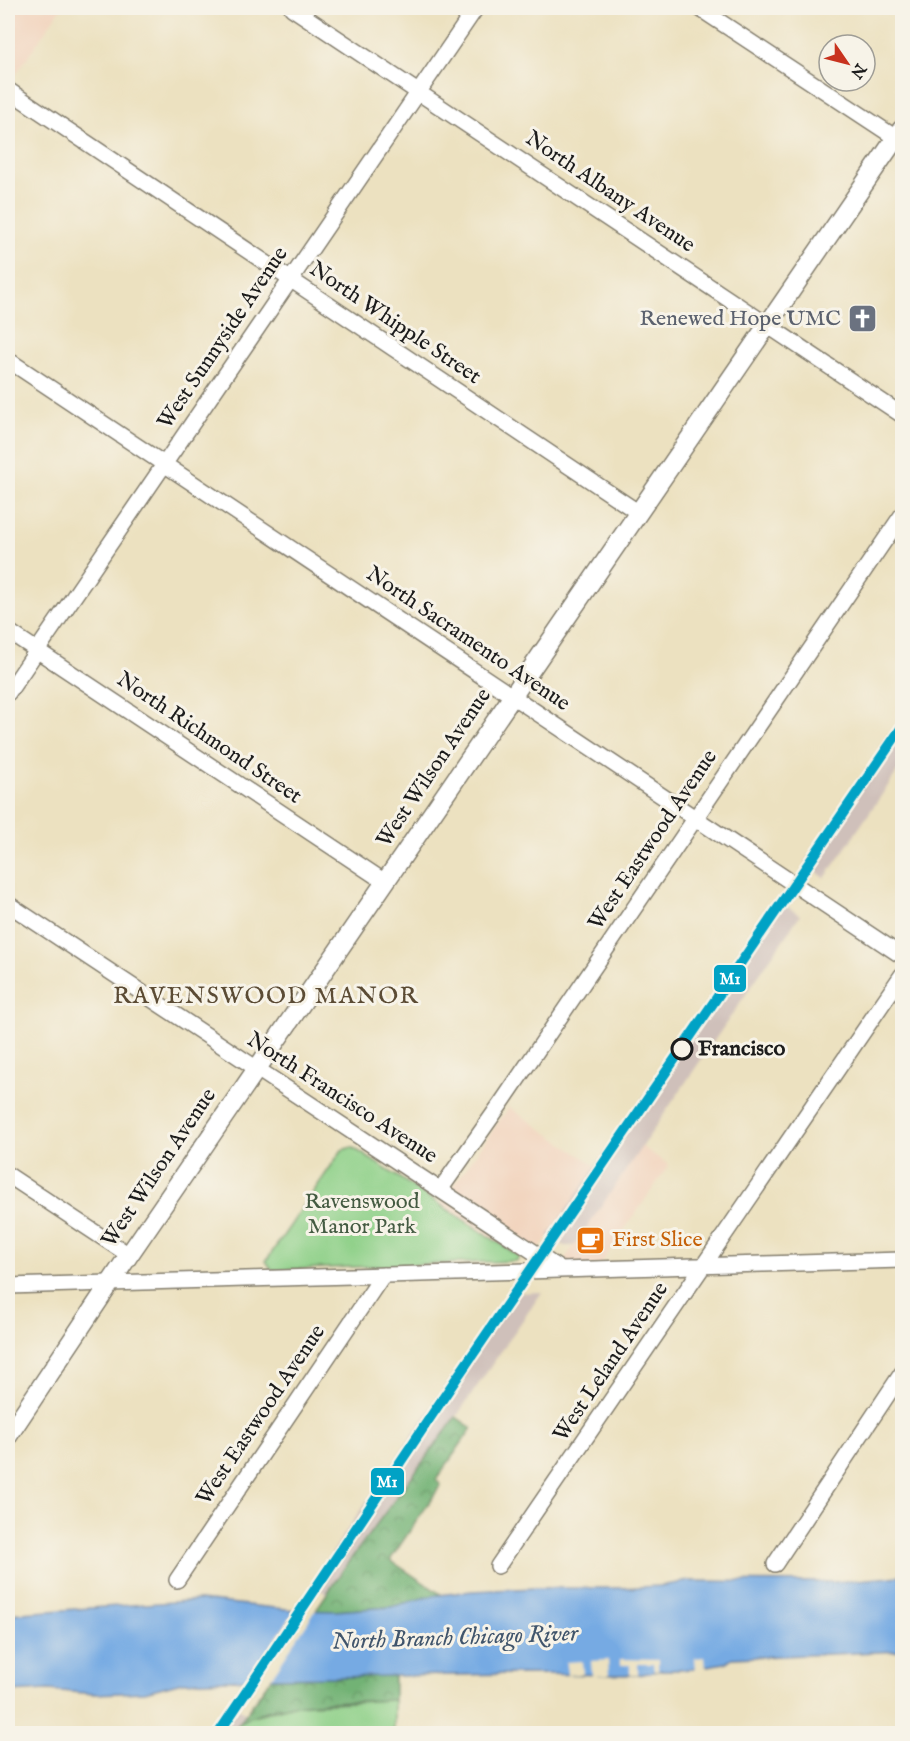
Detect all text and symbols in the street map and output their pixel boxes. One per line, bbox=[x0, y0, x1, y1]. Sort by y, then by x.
north arrow bbox=[817, 33, 877, 93]
text: N bbox=[845, 58, 870, 82]
street label: North Albany Avenue bbox=[520, 125, 700, 259]
street label: West Sunnyside Avenue bbox=[151, 241, 295, 435]
street label: North Whipple Street bbox=[304, 255, 487, 391]
church icon: Renewed Hope UMC bbox=[846, 303, 878, 335]
place label: Renewed Hope UMC bbox=[639, 305, 841, 333]
street label: North Sacramento Avenue bbox=[361, 560, 575, 718]
street label: North Richmond Street bbox=[111, 666, 307, 811]
street label: West Wilson Avenue bbox=[370, 683, 498, 853]
street label: West Eastwood Avenue bbox=[582, 744, 724, 936]
line badge: M1 bbox=[713, 964, 747, 993]
text: M1 bbox=[719, 970, 741, 990]
district label: RAVENSWOOD MANOR bbox=[113, 981, 419, 1012]
street label: North Francisco Avenue bbox=[241, 1026, 443, 1170]
place label: Francisco bbox=[698, 1035, 785, 1063]
marker: Francisco bbox=[671, 1038, 693, 1060]
street label: West Wilson Avenue bbox=[95, 1083, 223, 1253]
park label: Ravenswood Manor Park bbox=[305, 1188, 420, 1241]
cafe icon: First Slice bbox=[575, 1224, 607, 1256]
place label: First Slice bbox=[612, 1226, 703, 1254]
street label: West Leland Avenue bbox=[547, 1277, 675, 1447]
street label: West Eastwood Avenue bbox=[190, 1319, 332, 1511]
line badge: M1 bbox=[370, 1467, 405, 1496]
text: M1 bbox=[376, 1473, 398, 1493]
water label: North Branch Chicago River bbox=[331, 1618, 580, 1658]

